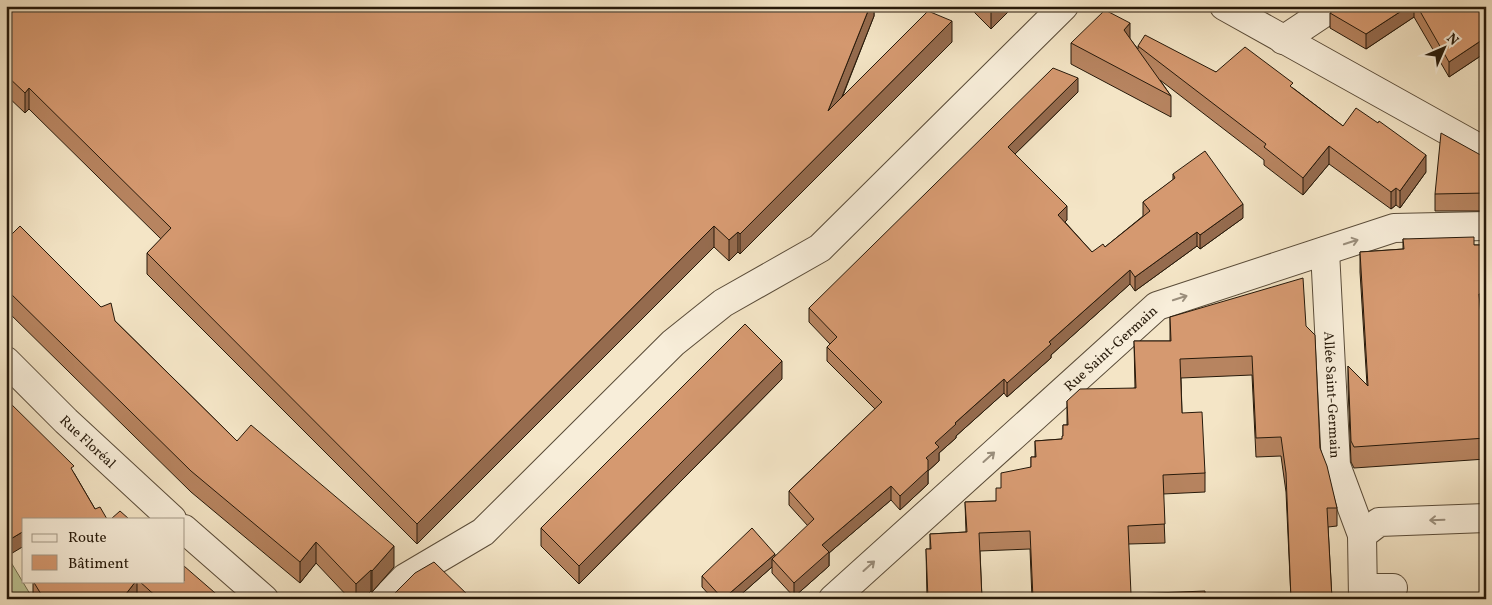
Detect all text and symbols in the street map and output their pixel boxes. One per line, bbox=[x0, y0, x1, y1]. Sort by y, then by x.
north arrow bbox=[1420, 22, 1470, 72]
text: N bbox=[1442, 30, 1462, 50]
one-way arrow bbox=[1343, 237, 1358, 246]
one-way arrow bbox=[1172, 293, 1188, 303]
street label: Rue Saint-Germain bbox=[1061, 302, 1162, 396]
street label: Allée Saint-Germain bbox=[1318, 331, 1344, 459]
street label: Rue Floréal bbox=[55, 412, 119, 473]
one-way arrow bbox=[983, 451, 996, 463]
one-way arrow bbox=[1429, 515, 1445, 524]
legend bbox=[22, 518, 185, 582]
text: Route bbox=[68, 528, 107, 549]
text: Bâtiment bbox=[68, 554, 129, 575]
one-way arrow bbox=[862, 560, 875, 572]

